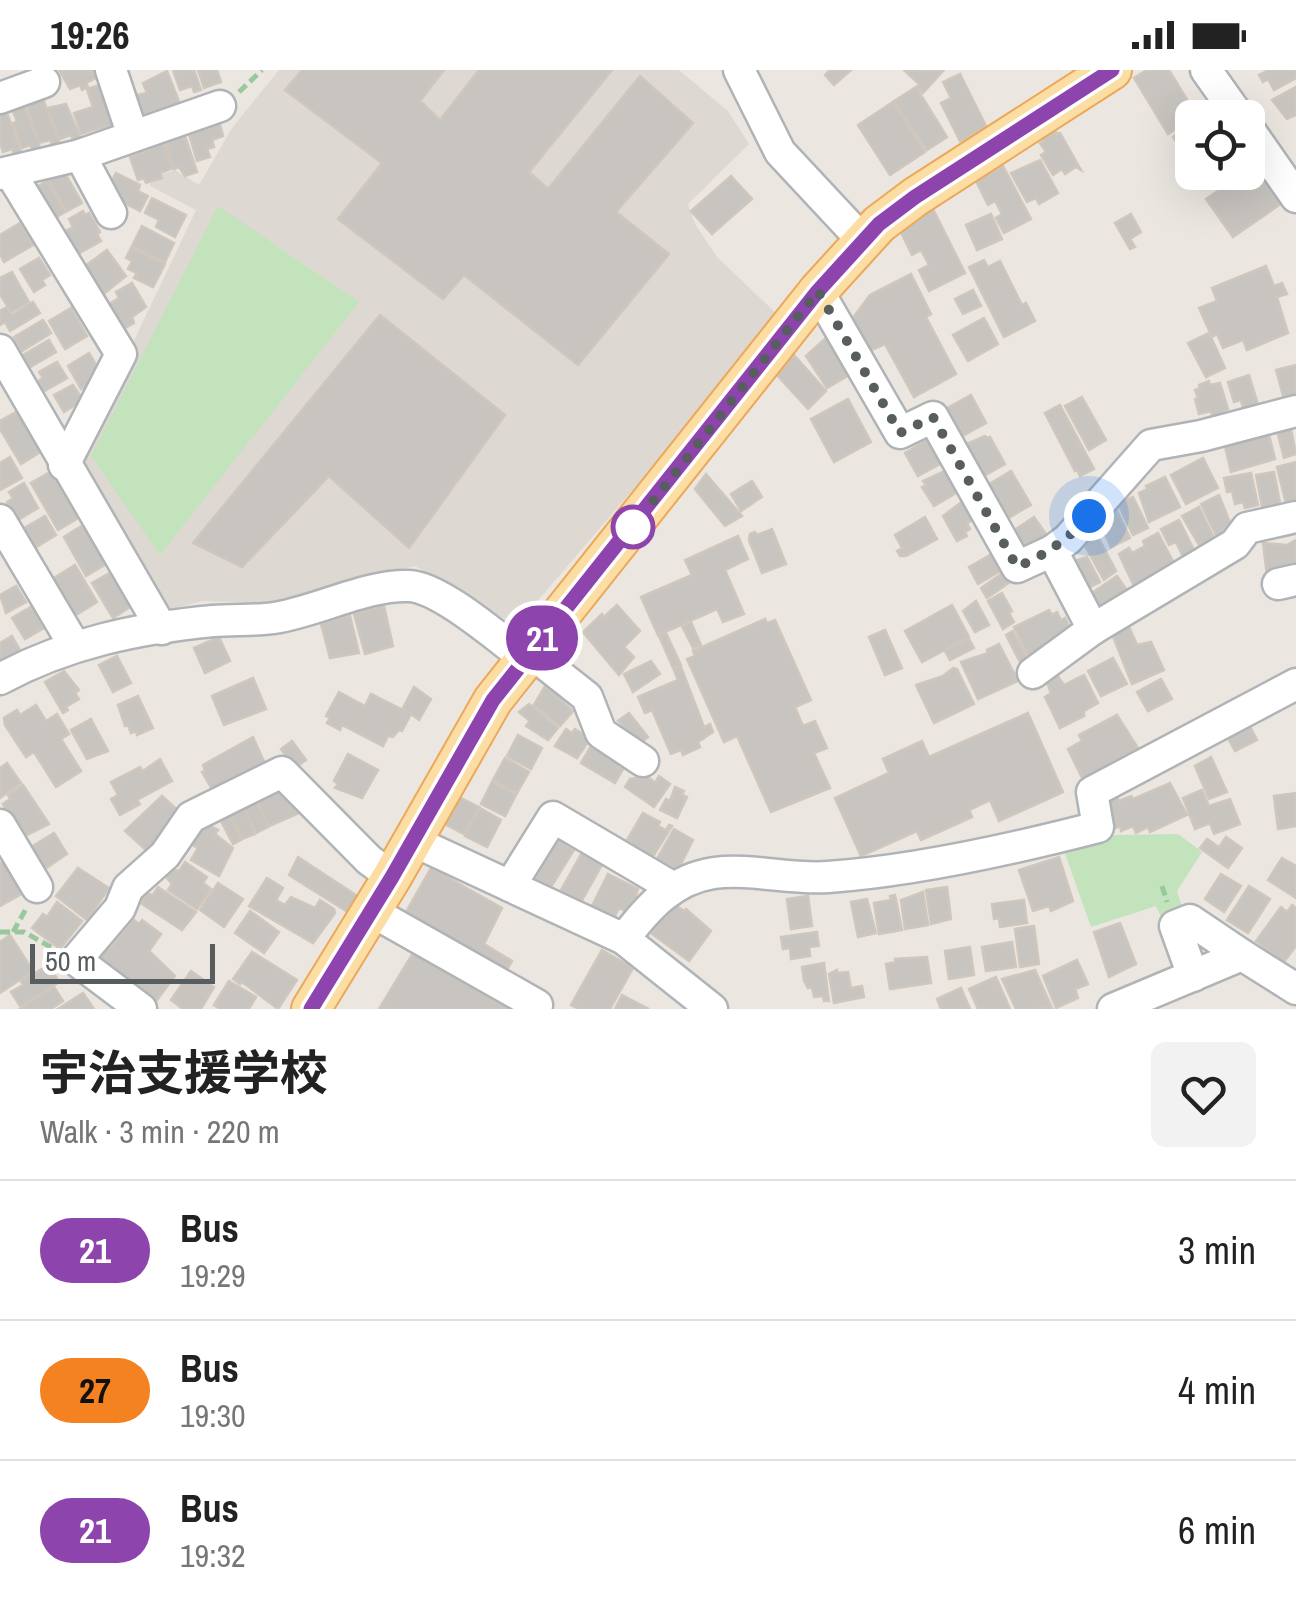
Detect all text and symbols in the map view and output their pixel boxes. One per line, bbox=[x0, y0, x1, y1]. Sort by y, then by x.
text: 19:26 bbox=[50, 10, 130, 61]
map controls bbox=[1175, 100, 1265, 190]
button: locate bbox=[1175, 100, 1265, 190]
your location bbox=[1064, 491, 1114, 541]
unlabelled marker bbox=[612, 506, 654, 548]
line badge: 21 bbox=[497, 606, 587, 670]
text: 21 bbox=[526, 615, 558, 662]
scale bar bbox=[30, 939, 215, 984]
text: 50 m bbox=[45, 942, 96, 980]
text: 宇治支援学校 bbox=[40, 1040, 328, 1105]
button: heart bbox=[1151, 1042, 1256, 1147]
text: Walk · 3 min · 220 m bbox=[40, 1110, 280, 1153]
text: Bus bbox=[180, 1203, 239, 1254]
text: 3 min bbox=[1178, 1225, 1256, 1276]
text: 21 bbox=[79, 1227, 111, 1274]
text: 19:29 bbox=[180, 1254, 246, 1297]
text: Bus bbox=[180, 1343, 239, 1394]
text: 4 min bbox=[1178, 1365, 1256, 1416]
text: 27 bbox=[79, 1367, 111, 1414]
text: 19:30 bbox=[180, 1394, 246, 1437]
text: Bus bbox=[180, 1483, 239, 1534]
text: 6 min bbox=[1178, 1505, 1256, 1556]
text: 21 bbox=[79, 1507, 111, 1554]
text: 19:32 bbox=[180, 1534, 246, 1577]

